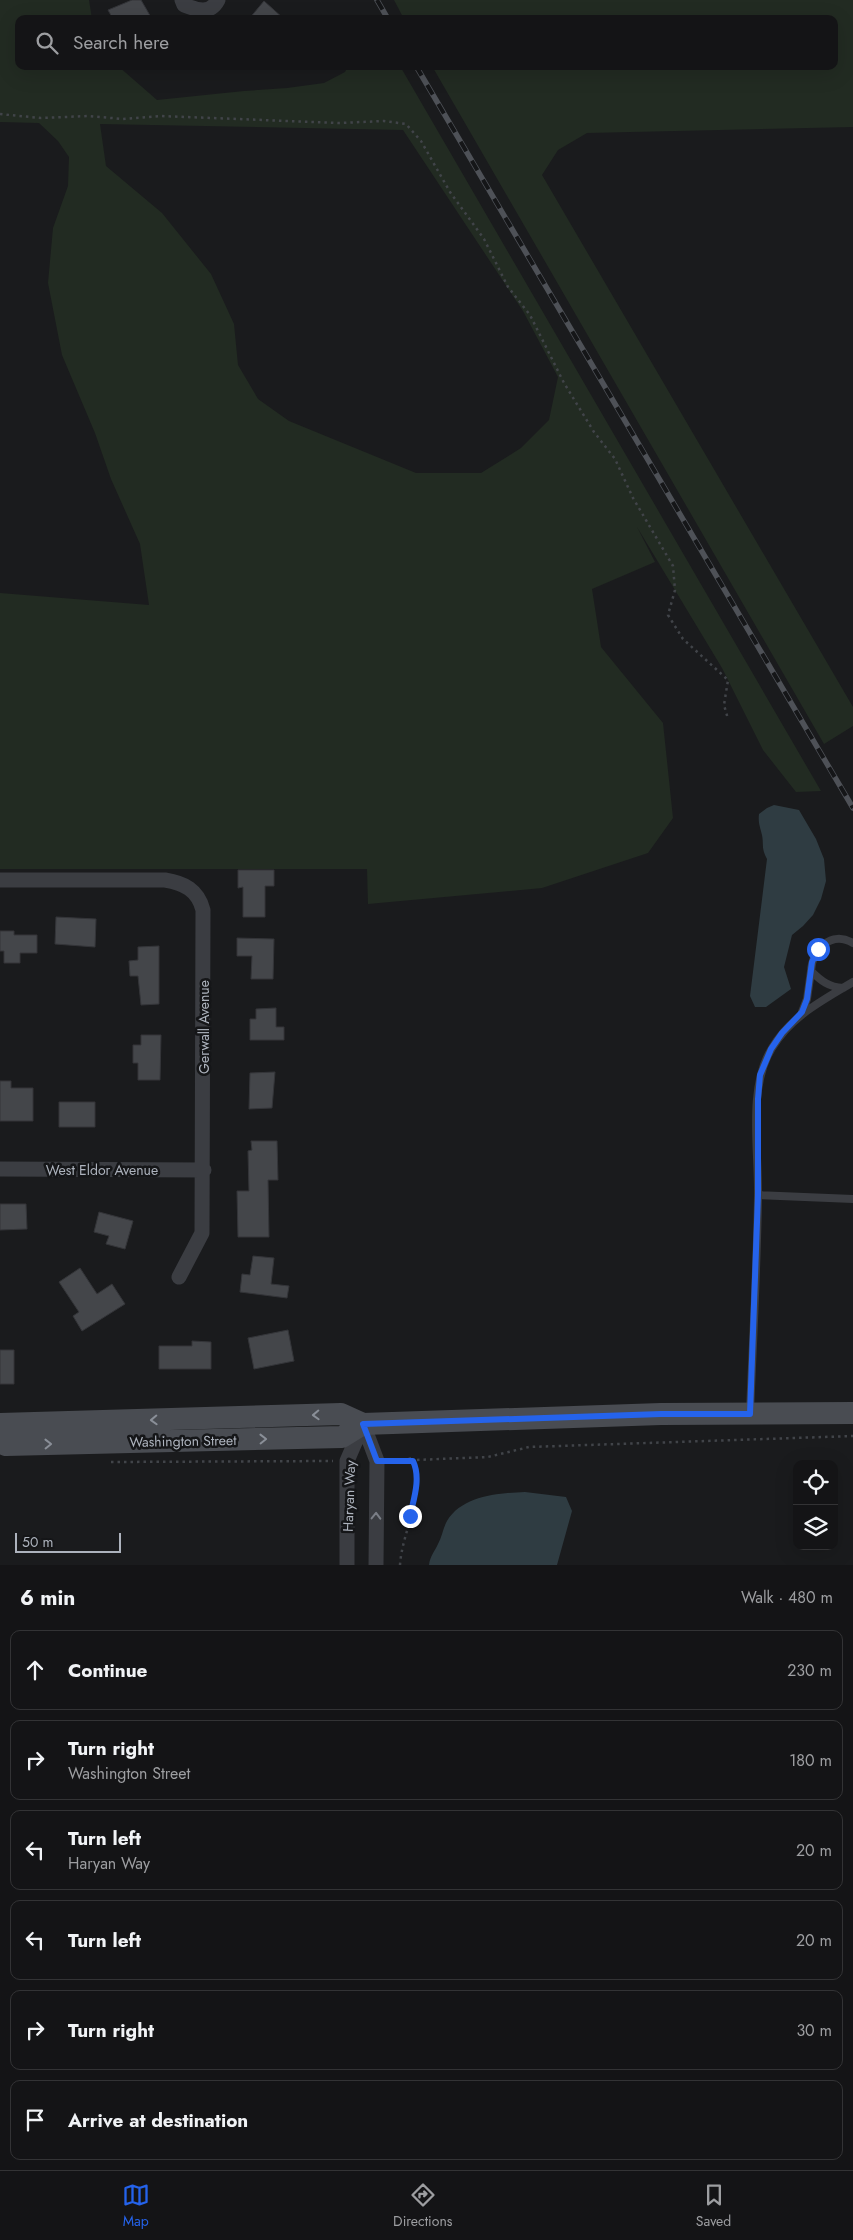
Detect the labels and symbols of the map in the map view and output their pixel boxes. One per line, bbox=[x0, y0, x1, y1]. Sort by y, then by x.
route start bbox=[807, 938, 830, 961]
street label: Gerwall Avenue bbox=[194, 980, 214, 1074]
street label: West Eldor Avenue bbox=[46, 1160, 158, 1180]
one-way arrow bbox=[312, 1410, 320, 1420]
one-way arrow bbox=[150, 1414, 158, 1425]
street label: Washington Street bbox=[129, 1430, 237, 1452]
one-way arrow bbox=[260, 1433, 268, 1444]
one-way arrow bbox=[45, 1439, 53, 1449]
street label: Haryan Way bbox=[338, 1459, 360, 1532]
route end bbox=[399, 1505, 422, 1528]
one-way arrow bbox=[371, 1512, 382, 1520]
scale bar bbox=[15, 1530, 121, 1553]

